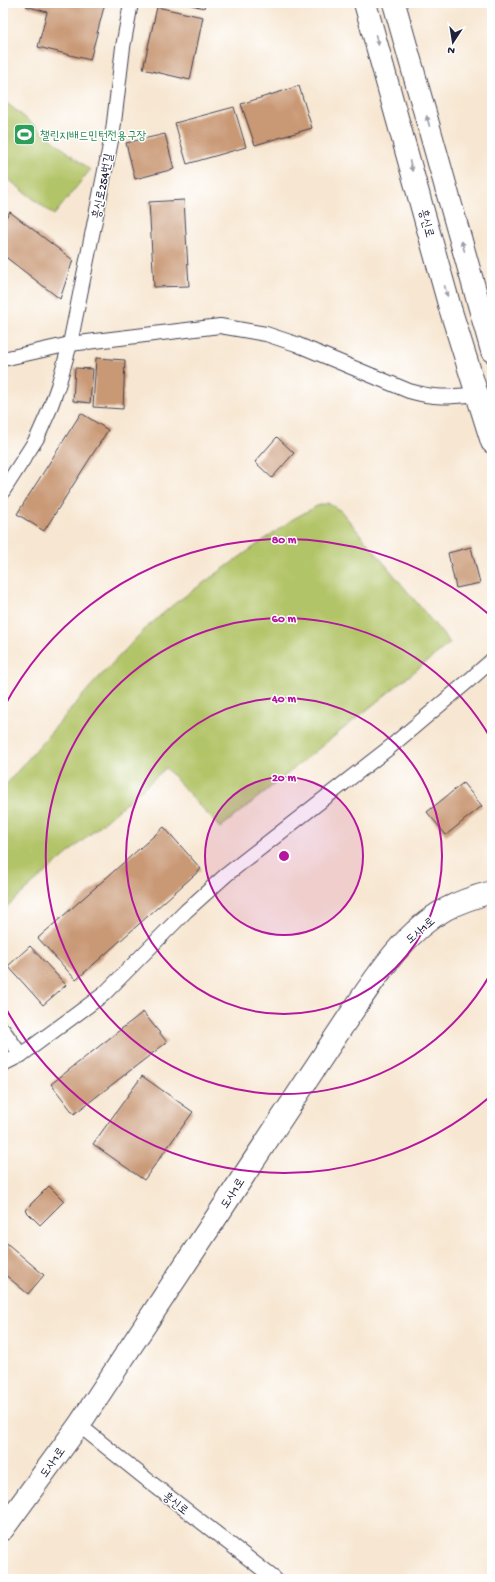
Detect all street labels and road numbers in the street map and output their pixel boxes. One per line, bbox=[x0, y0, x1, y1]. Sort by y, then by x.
street label: 흥신로254번길 bbox=[90, 152, 117, 220]
street label: 흥신로 bbox=[415, 207, 437, 239]
street label: 도사1로 bbox=[404, 915, 439, 948]
street label: 도사1로 bbox=[219, 1176, 249, 1212]
street label: 도사1로 bbox=[38, 1445, 69, 1481]
street label: 흥신로 bbox=[159, 1489, 191, 1519]

